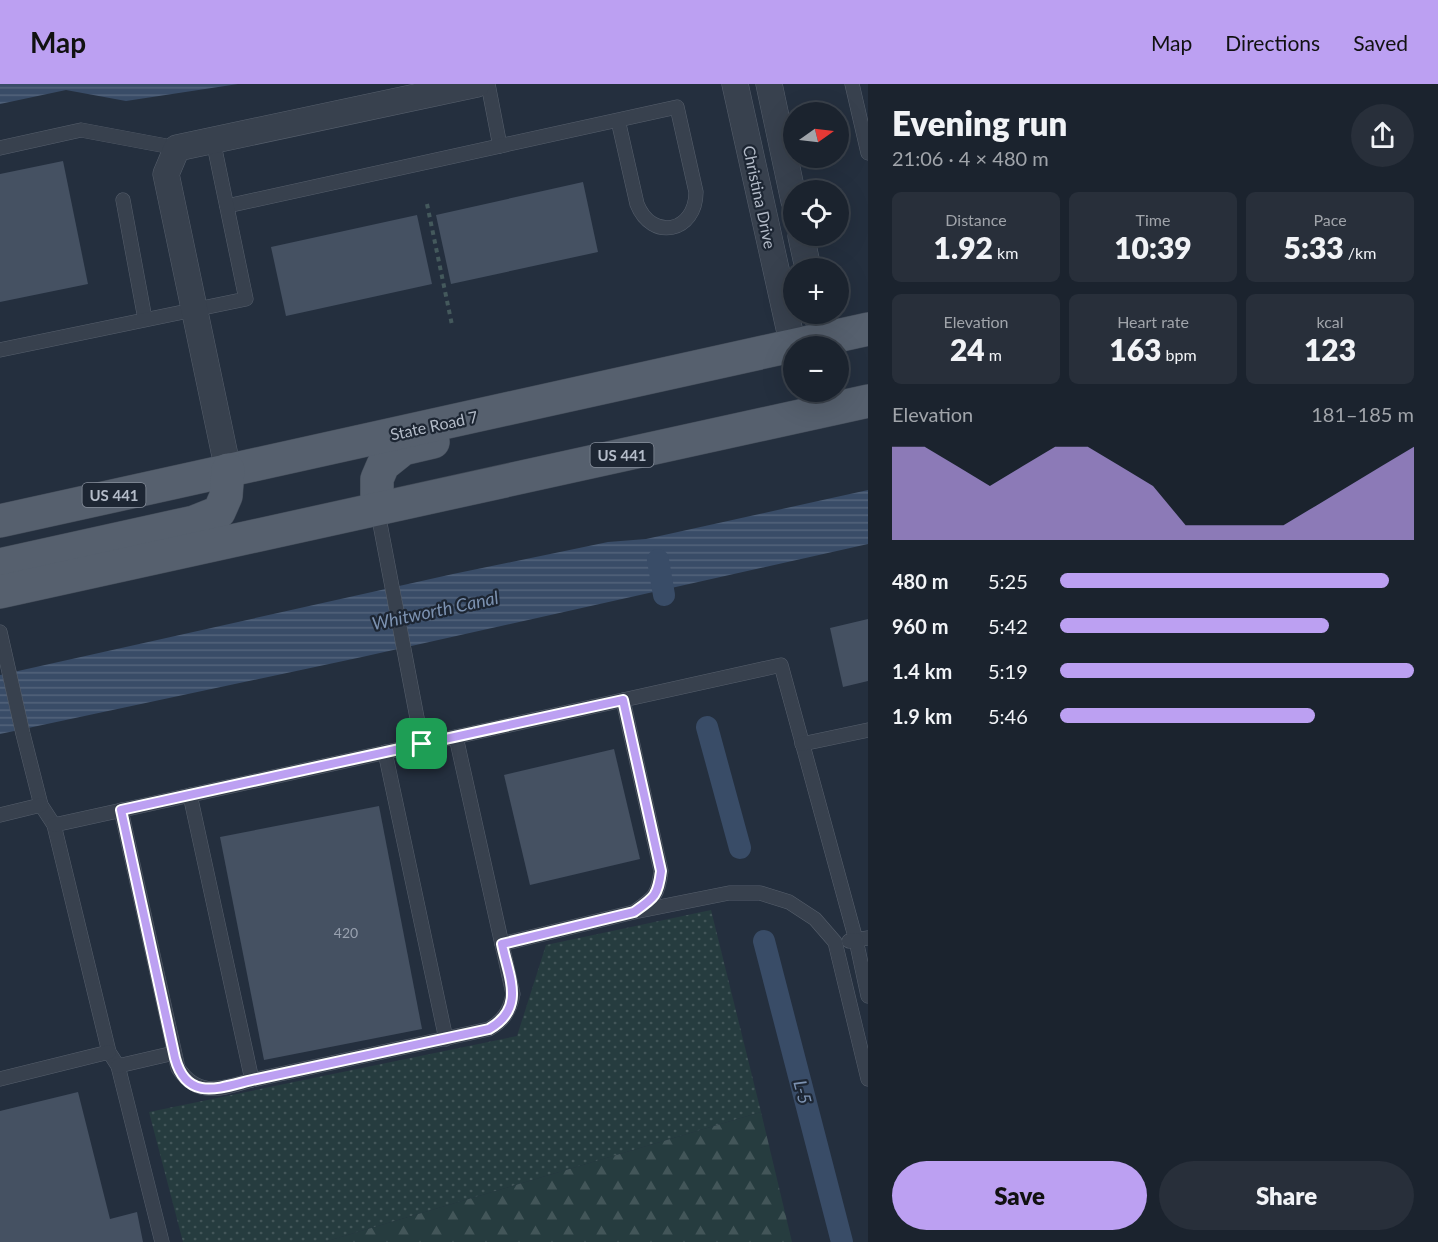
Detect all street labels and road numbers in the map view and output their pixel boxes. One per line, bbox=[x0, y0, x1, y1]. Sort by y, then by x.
street label: Christina Drive bbox=[740, 144, 780, 250]
street label: State Road 7 bbox=[388, 406, 480, 444]
road number: US 441 bbox=[590, 443, 654, 467]
road number: US 441 bbox=[82, 483, 146, 507]

